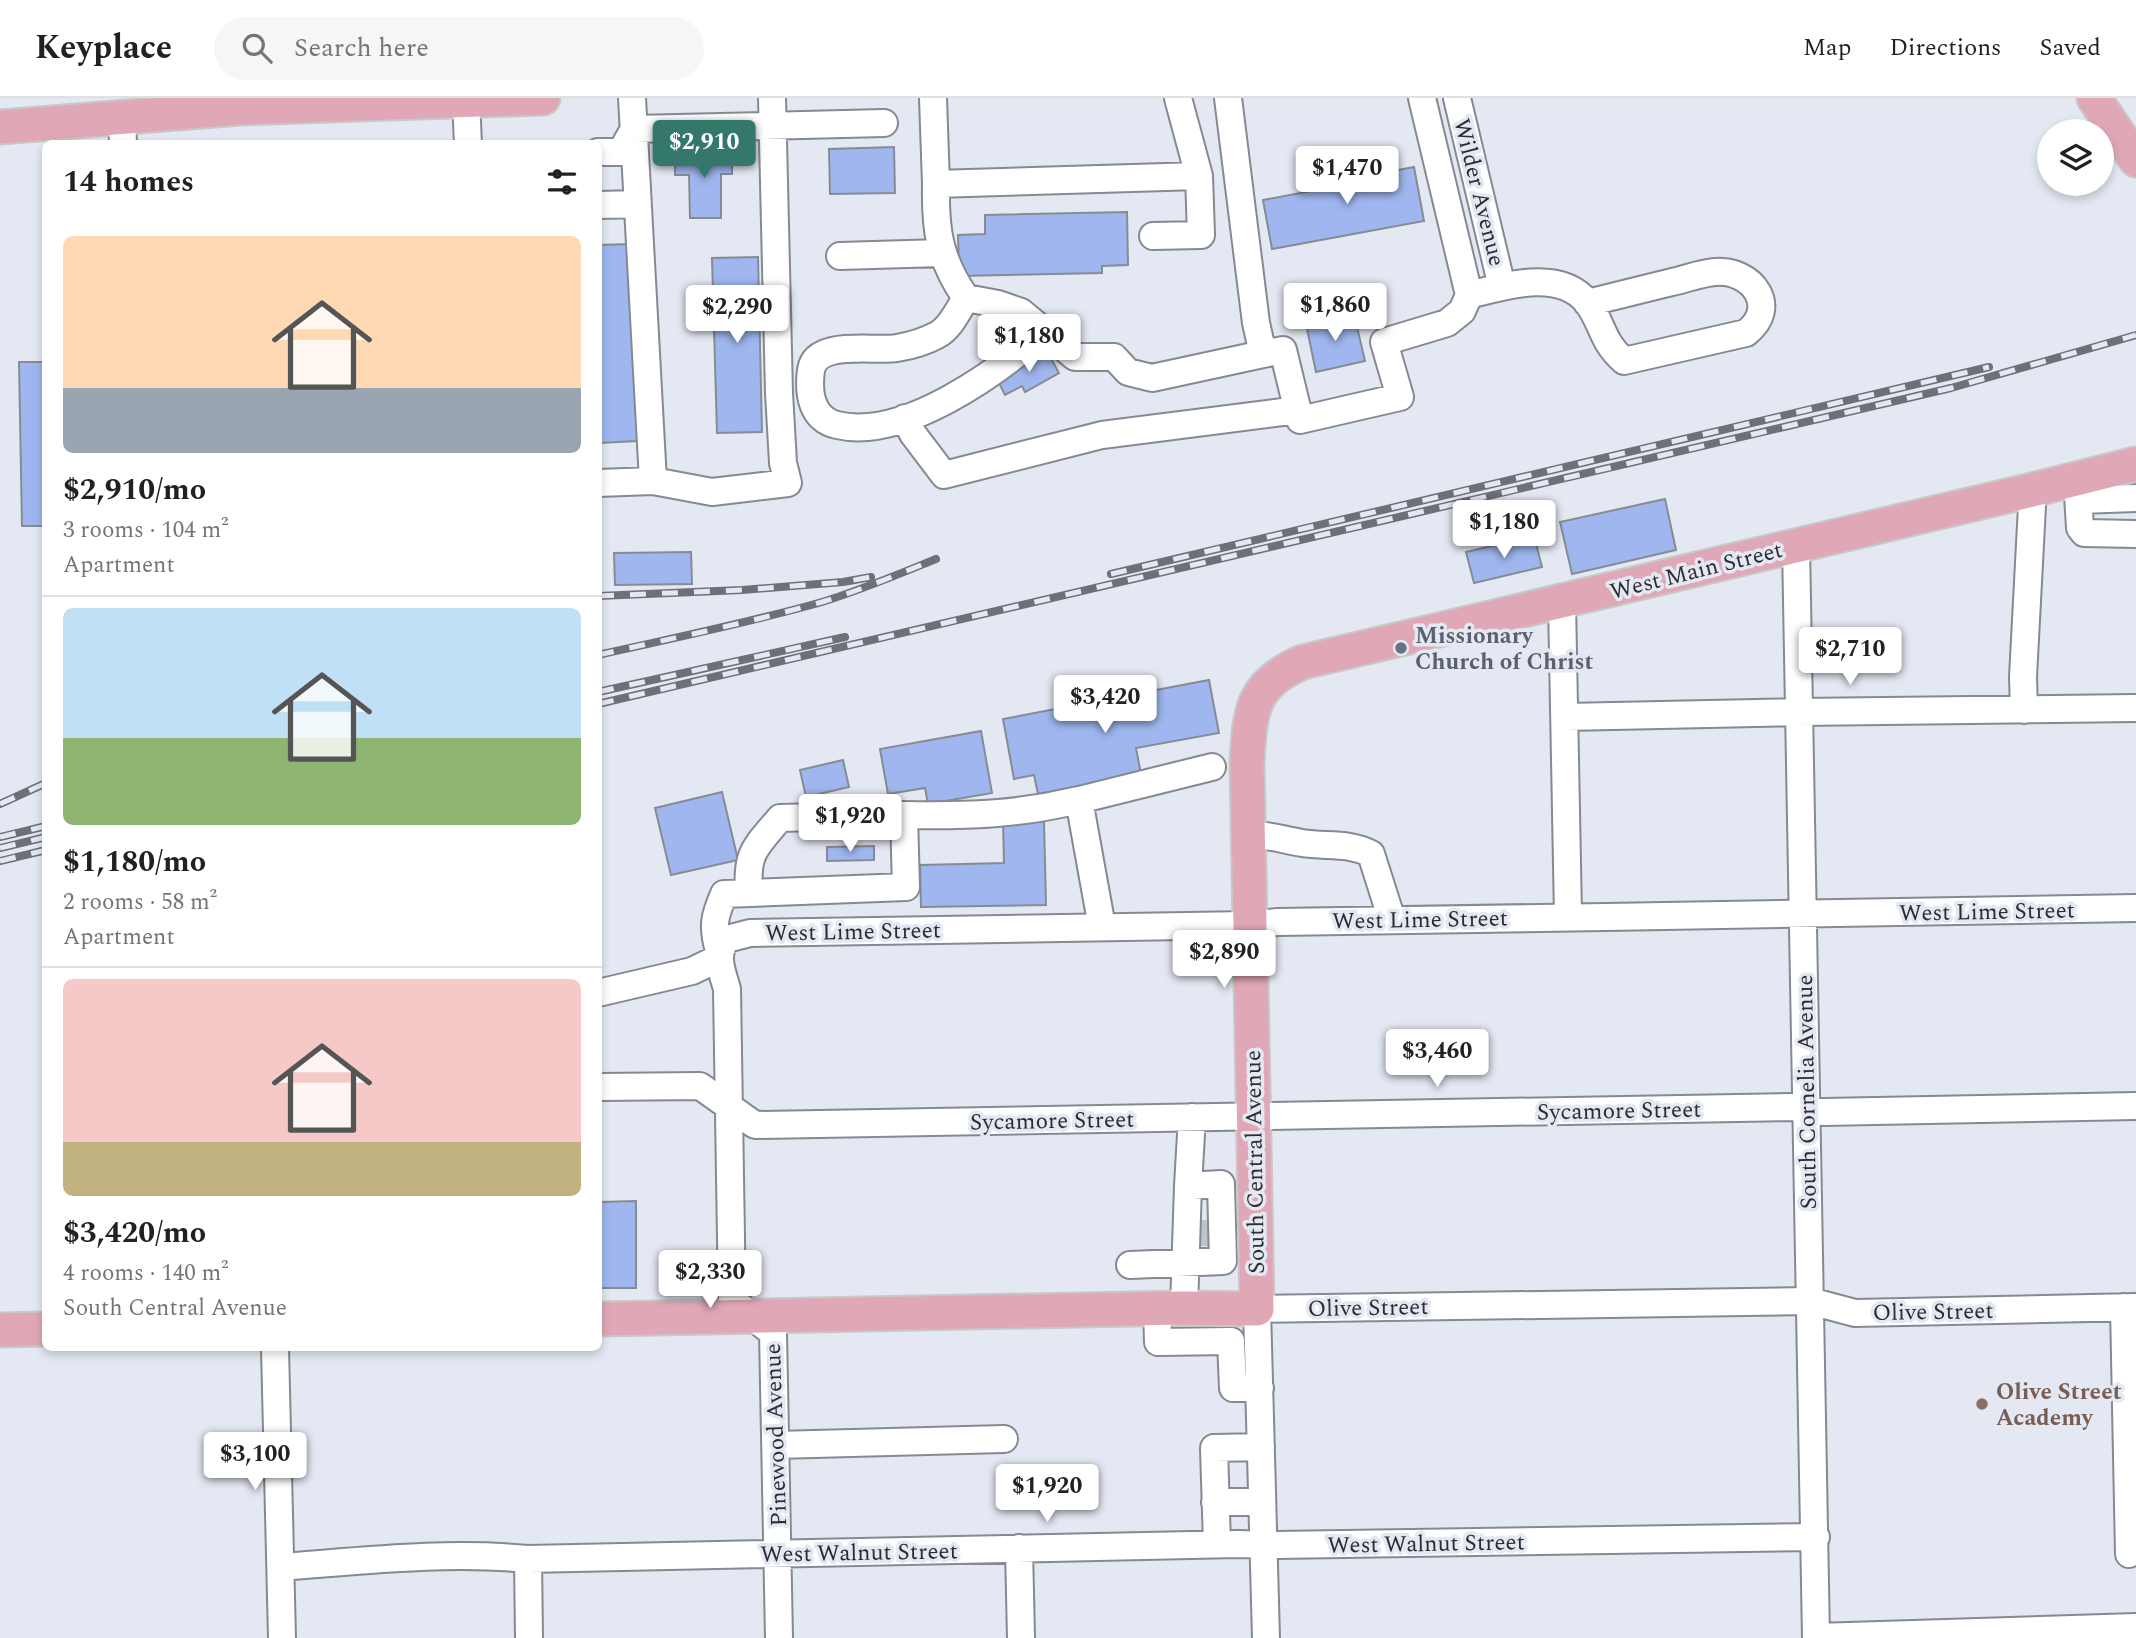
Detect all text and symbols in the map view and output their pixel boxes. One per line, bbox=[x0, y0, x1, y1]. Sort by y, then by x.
search box bbox=[214, 17, 704, 80]
text: Keyplace bbox=[35, 23, 172, 73]
text: Search here bbox=[294, 28, 429, 68]
icon: search bbox=[238, 29, 276, 67]
text: Map bbox=[1803, 30, 1851, 66]
text: Directions bbox=[1889, 30, 2001, 66]
text: Saved bbox=[2039, 30, 2101, 66]
street label: Wilder Avenue bbox=[1443, 115, 1514, 270]
map controls bbox=[2037, 119, 2114, 196]
button: layers bbox=[2037, 119, 2114, 196]
pin: $2,910 bbox=[647, 120, 761, 180]
text: $2,910 bbox=[669, 125, 739, 160]
pin: $1,470 bbox=[1290, 146, 1404, 206]
text: $1,470 bbox=[1312, 151, 1382, 186]
text: 14 homes bbox=[63, 159, 194, 205]
icon: filters bbox=[543, 163, 581, 201]
icon: home bbox=[259, 282, 385, 408]
pin: $1,860 bbox=[1278, 284, 1392, 343]
pin: $2,290 bbox=[680, 286, 794, 345]
text: $1,860 bbox=[1300, 288, 1370, 323]
text: $2,290 bbox=[702, 290, 772, 325]
pin: $1,180 bbox=[972, 314, 1086, 374]
text: $1,180 bbox=[994, 319, 1064, 354]
text: $2,910/mo bbox=[63, 467, 206, 513]
pin: $1,180 bbox=[1447, 500, 1561, 560]
text: $1,180 bbox=[1469, 505, 1539, 540]
text: 3 rooms · 104 m² bbox=[63, 513, 229, 548]
street label: West Main Street bbox=[1606, 533, 1786, 610]
text: Apartment bbox=[63, 548, 175, 583]
place label: Missionary Church of Christ bbox=[1415, 619, 1594, 680]
pin: $2,710 bbox=[1793, 628, 1907, 687]
text: $2,710 bbox=[1815, 632, 1885, 667]
marker: Missionary Church of Christ bbox=[1393, 640, 1409, 656]
icon: home bbox=[259, 654, 385, 780]
pin: $3,420 bbox=[1048, 676, 1162, 735]
text: $3,420 bbox=[1070, 680, 1140, 715]
pin: $1,920 bbox=[793, 794, 907, 854]
text: $1,920 bbox=[815, 799, 885, 834]
text: $1,180/mo bbox=[63, 839, 206, 885]
text: 2 rooms · 58 m² bbox=[63, 885, 217, 920]
street label: West Lime Street bbox=[1899, 893, 2075, 932]
street label: West Lime Street bbox=[1332, 901, 1508, 940]
street label: West Lime Street bbox=[765, 913, 941, 952]
text: Apartment bbox=[63, 920, 175, 955]
pin: $2,890 bbox=[1167, 930, 1281, 990]
text: $2,890 bbox=[1189, 935, 1259, 970]
street label: South Cornelia Avenue bbox=[1788, 974, 1827, 1210]
icon: home bbox=[259, 1025, 385, 1151]
pin: $3,460 bbox=[1380, 1030, 1494, 1089]
text: $3,460 bbox=[1402, 1034, 1472, 1069]
street label: South Central Avenue bbox=[1236, 1050, 1275, 1274]
street label: Sycamore Street bbox=[1536, 1093, 1702, 1130]
street label: Sycamore Street bbox=[969, 1103, 1135, 1140]
text: $3,420/mo bbox=[63, 1210, 206, 1256]
pin: $2,330 bbox=[653, 1250, 767, 1310]
text: $2,330 bbox=[675, 1255, 745, 1290]
text: 4 rooms · 140 m² bbox=[63, 1256, 229, 1291]
street label: Olive Street bbox=[1307, 1290, 1429, 1327]
text: South Central Avenue bbox=[63, 1291, 287, 1326]
street label: Olive Street bbox=[1872, 1294, 1994, 1331]
street label: Pinewood Avenue bbox=[756, 1343, 797, 1527]
place label: Olive Street Academy bbox=[1996, 1375, 2122, 1436]
marker: Olive Street Academy bbox=[1974, 1396, 1990, 1412]
pin: $3,100 bbox=[198, 1432, 312, 1492]
text: $3,100 bbox=[220, 1437, 290, 1472]
pin: $1,920 bbox=[990, 1464, 1104, 1524]
text: $1,920 bbox=[1012, 1469, 1082, 1504]
street label: West Walnut Street bbox=[1327, 1525, 1525, 1564]
street label: West Walnut Street bbox=[760, 1534, 958, 1573]

